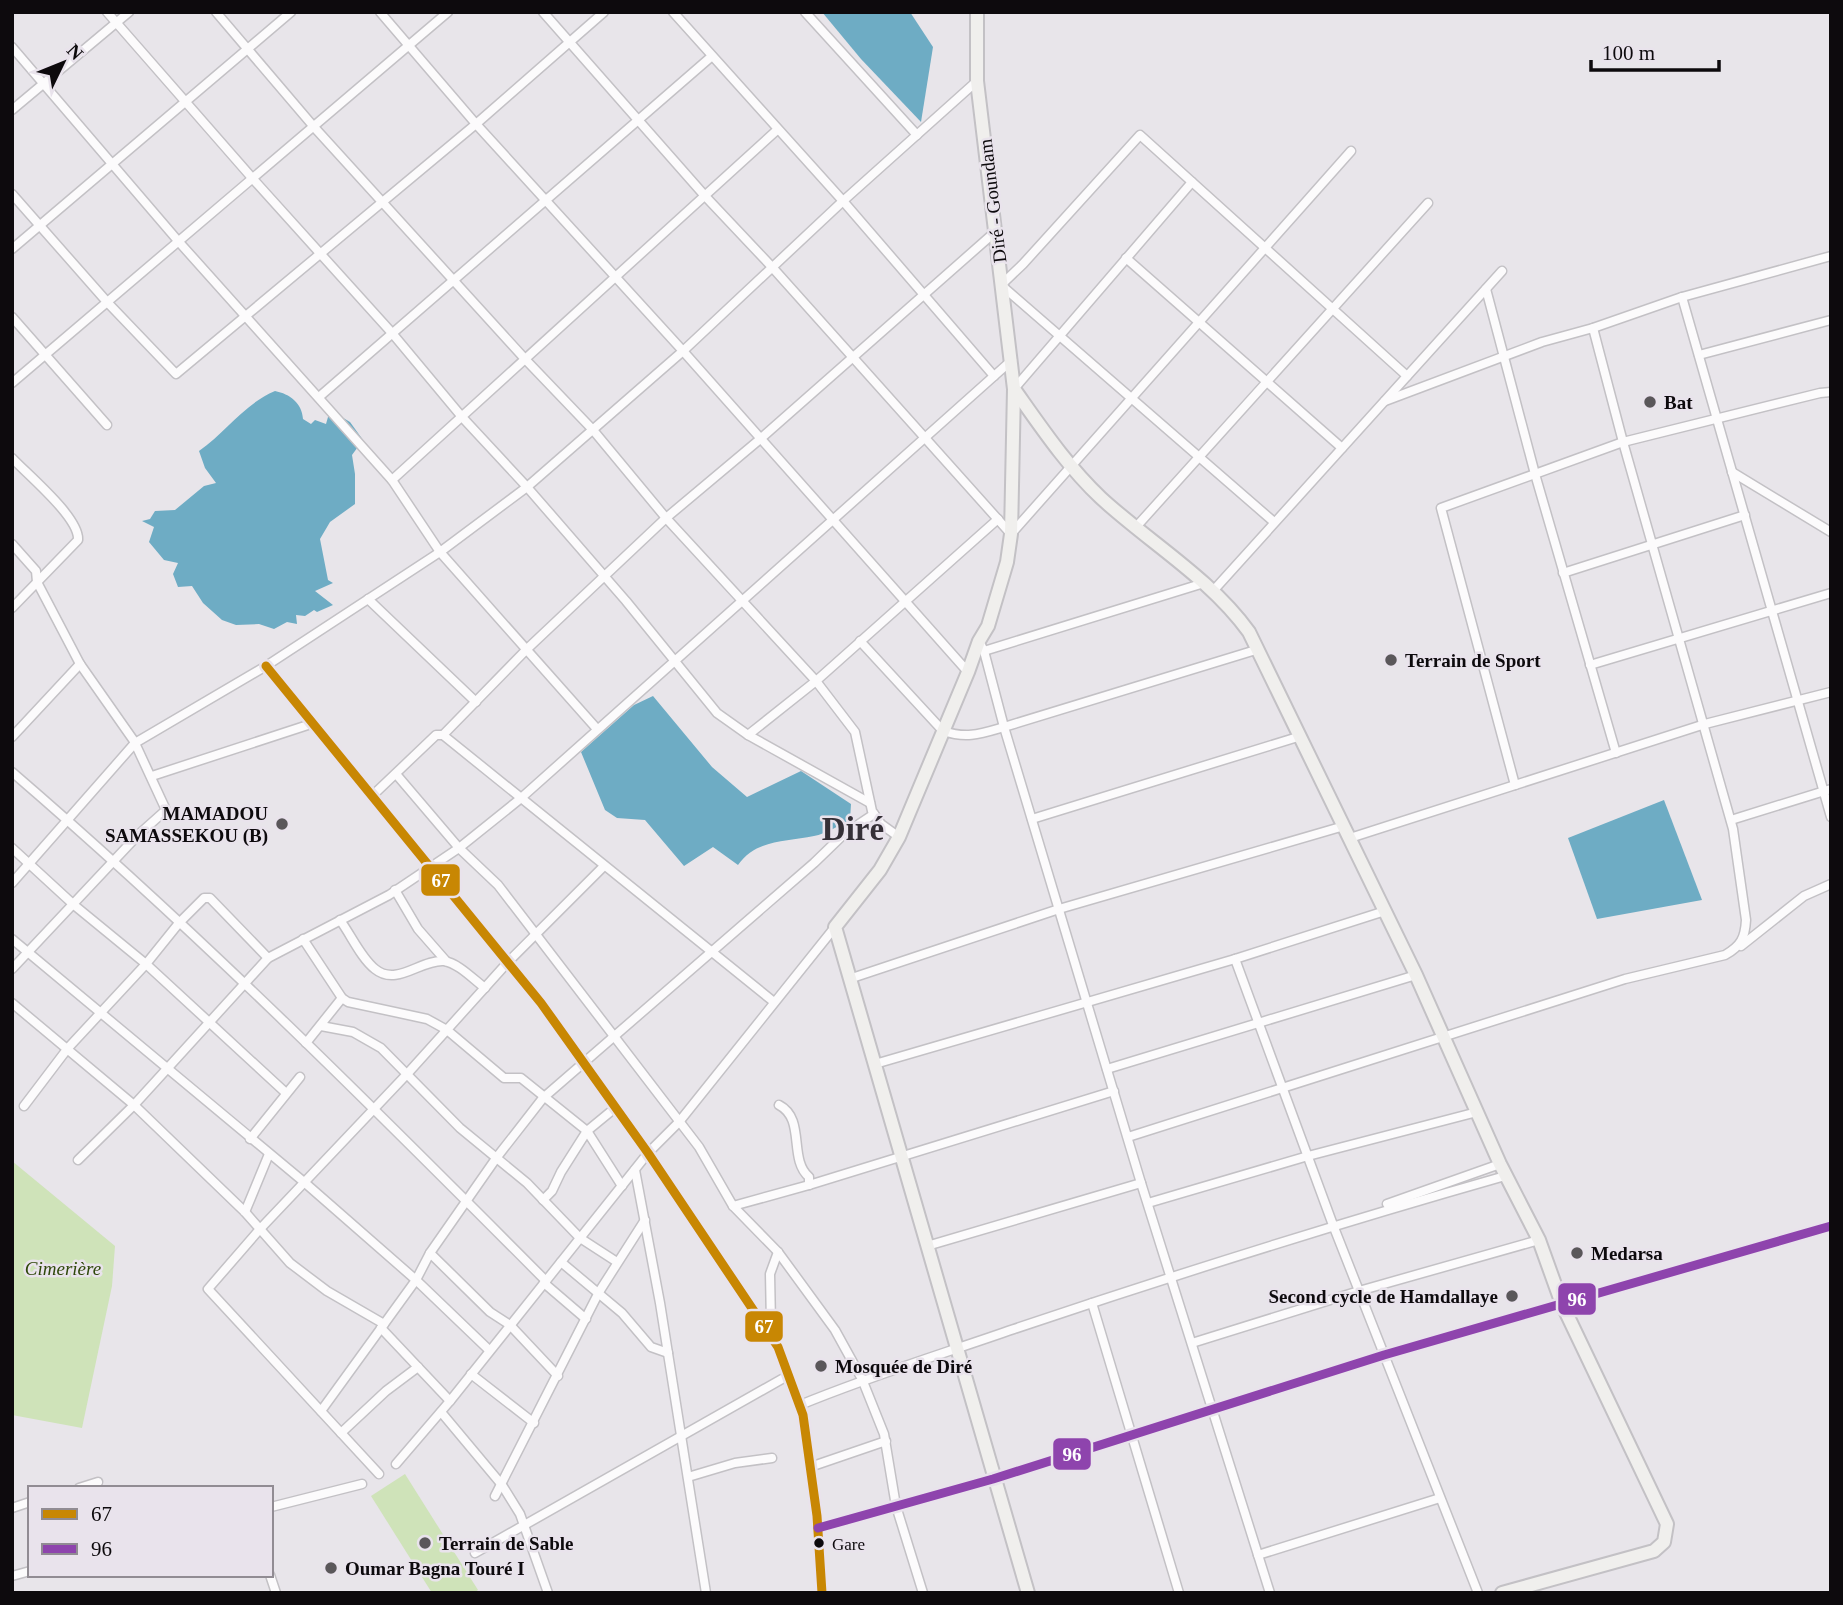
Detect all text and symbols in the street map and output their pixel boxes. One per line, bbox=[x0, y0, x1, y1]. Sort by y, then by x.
north arrow bbox=[28, 28, 98, 98]
scale bar bbox=[1591, 28, 1719, 72]
text: N bbox=[63, 40, 88, 64]
text: 100 m bbox=[1602, 41, 1655, 65]
street label: Diré - Goundam bbox=[974, 138, 1011, 264]
place label: Bat bbox=[1664, 392, 1693, 413]
marker: Bat bbox=[1642, 394, 1658, 410]
place label: Terrain de Sport bbox=[1405, 650, 1541, 671]
marker: Terrain de Sport bbox=[1383, 652, 1399, 668]
place label: MAMADOU SAMASSEKOU (B) bbox=[105, 803, 268, 847]
district label: Diré bbox=[822, 811, 884, 847]
marker: MAMADOU SAMASSEKOU (B) bbox=[274, 816, 290, 832]
line badge: 67 bbox=[420, 863, 461, 897]
text: 67 bbox=[432, 870, 451, 891]
place label: Medarsa bbox=[1591, 1243, 1663, 1264]
marker: Medarsa bbox=[1569, 1245, 1585, 1261]
park label: Cimerière bbox=[25, 1258, 101, 1279]
line badge: 96 bbox=[1557, 1282, 1597, 1316]
place label: Second cycle de Hamdallaye bbox=[1268, 1286, 1498, 1307]
marker: Second cycle de Hamdallaye bbox=[1504, 1288, 1520, 1304]
text: 96 bbox=[1568, 1289, 1587, 1310]
line badge: 67 bbox=[744, 1310, 784, 1343]
text: 67 bbox=[755, 1316, 774, 1337]
place label: Mosquée de Diré bbox=[835, 1356, 972, 1377]
marker: Mosquée de Diré bbox=[813, 1358, 829, 1374]
line badge: 96 bbox=[1052, 1437, 1092, 1471]
text: 96 bbox=[1063, 1444, 1082, 1465]
legend bbox=[28, 1486, 273, 1577]
text: 67 bbox=[91, 1502, 112, 1526]
place label: Terrain de Sable bbox=[439, 1533, 573, 1554]
marker: Terrain de Sable bbox=[417, 1535, 433, 1551]
place label: Gare bbox=[832, 1535, 865, 1554]
marker: Gare bbox=[812, 1536, 826, 1550]
text: 96 bbox=[91, 1537, 112, 1561]
place label: Oumar Bagna Touré I bbox=[345, 1558, 525, 1579]
marker: Oumar Bagna Touré I bbox=[323, 1560, 339, 1576]

